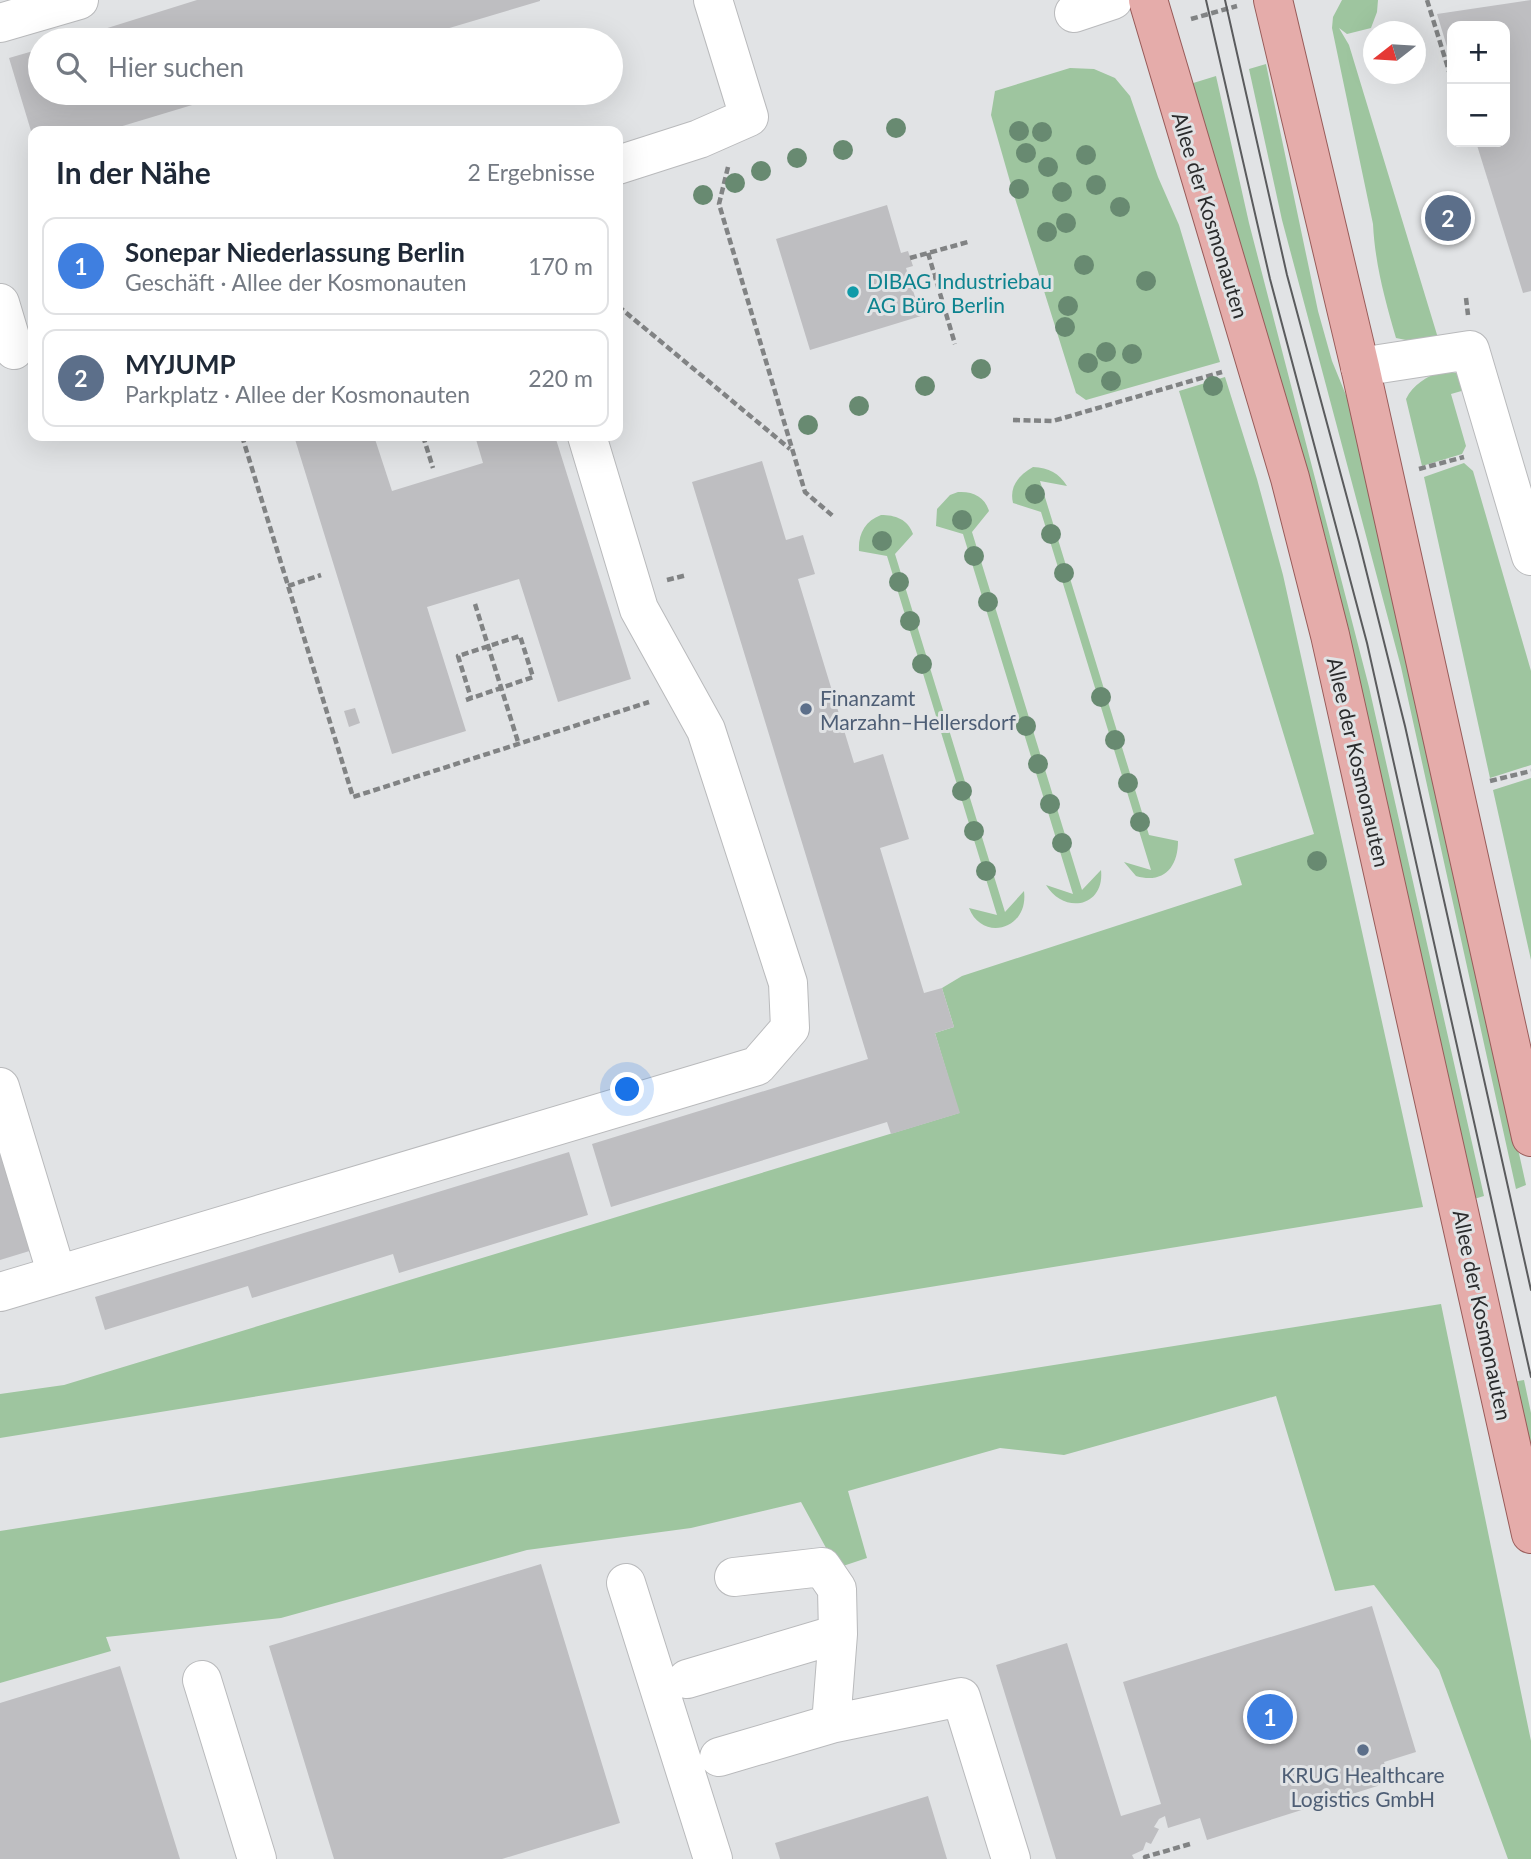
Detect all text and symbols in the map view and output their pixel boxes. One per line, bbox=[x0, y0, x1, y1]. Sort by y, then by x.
north arrow bbox=[1363, 21, 1426, 84]
map controls bbox=[1447, 21, 1510, 147]
button: + bbox=[1447, 21, 1510, 84]
search box bbox=[28, 28, 623, 105]
icon: search bbox=[52, 48, 90, 86]
text: Hier suchen bbox=[108, 51, 244, 83]
button: − bbox=[1447, 84, 1510, 147]
street label: Allee der Kosmonauten bbox=[1168, 109, 1254, 321]
text: In der Nähe bbox=[56, 154, 211, 190]
text: 2 Ergebnisse bbox=[467, 158, 595, 186]
pin: 2 bbox=[1425, 192, 1471, 244]
text: Sonepar Niederlassung Berlin bbox=[125, 236, 465, 268]
text: 1 bbox=[74, 252, 88, 280]
text: 170 m bbox=[528, 252, 593, 280]
text: Geschäft · Allee der Kosmonauten bbox=[125, 268, 467, 296]
place label: DIBAG Industriebau AG Büro Berlin bbox=[867, 268, 1052, 317]
marker: DIBAG Industriebau AG Büro Berlin bbox=[845, 284, 861, 300]
text: MYJUMP bbox=[125, 348, 236, 380]
text: 2 bbox=[74, 364, 88, 392]
text: 220 m bbox=[528, 364, 593, 392]
text: Parkplatz · Allee der Kosmonauten bbox=[125, 380, 470, 408]
street label: Allee der Kosmonauten bbox=[1323, 655, 1395, 869]
place label: Finanzamt Marzahn–Hellersdorf bbox=[820, 685, 1017, 734]
marker: Finanzamt Marzahn–Hellersdorf bbox=[798, 701, 814, 717]
your location bbox=[610, 1072, 644, 1106]
street label: Allee der Kosmonauten bbox=[1448, 1207, 1518, 1423]
pin: 1 bbox=[1247, 1691, 1293, 1743]
marker: KRUG Healthcare Logistics GmbH bbox=[1355, 1742, 1371, 1758]
place label: KRUG Healthcare Logistics GmbH bbox=[1281, 1762, 1445, 1811]

